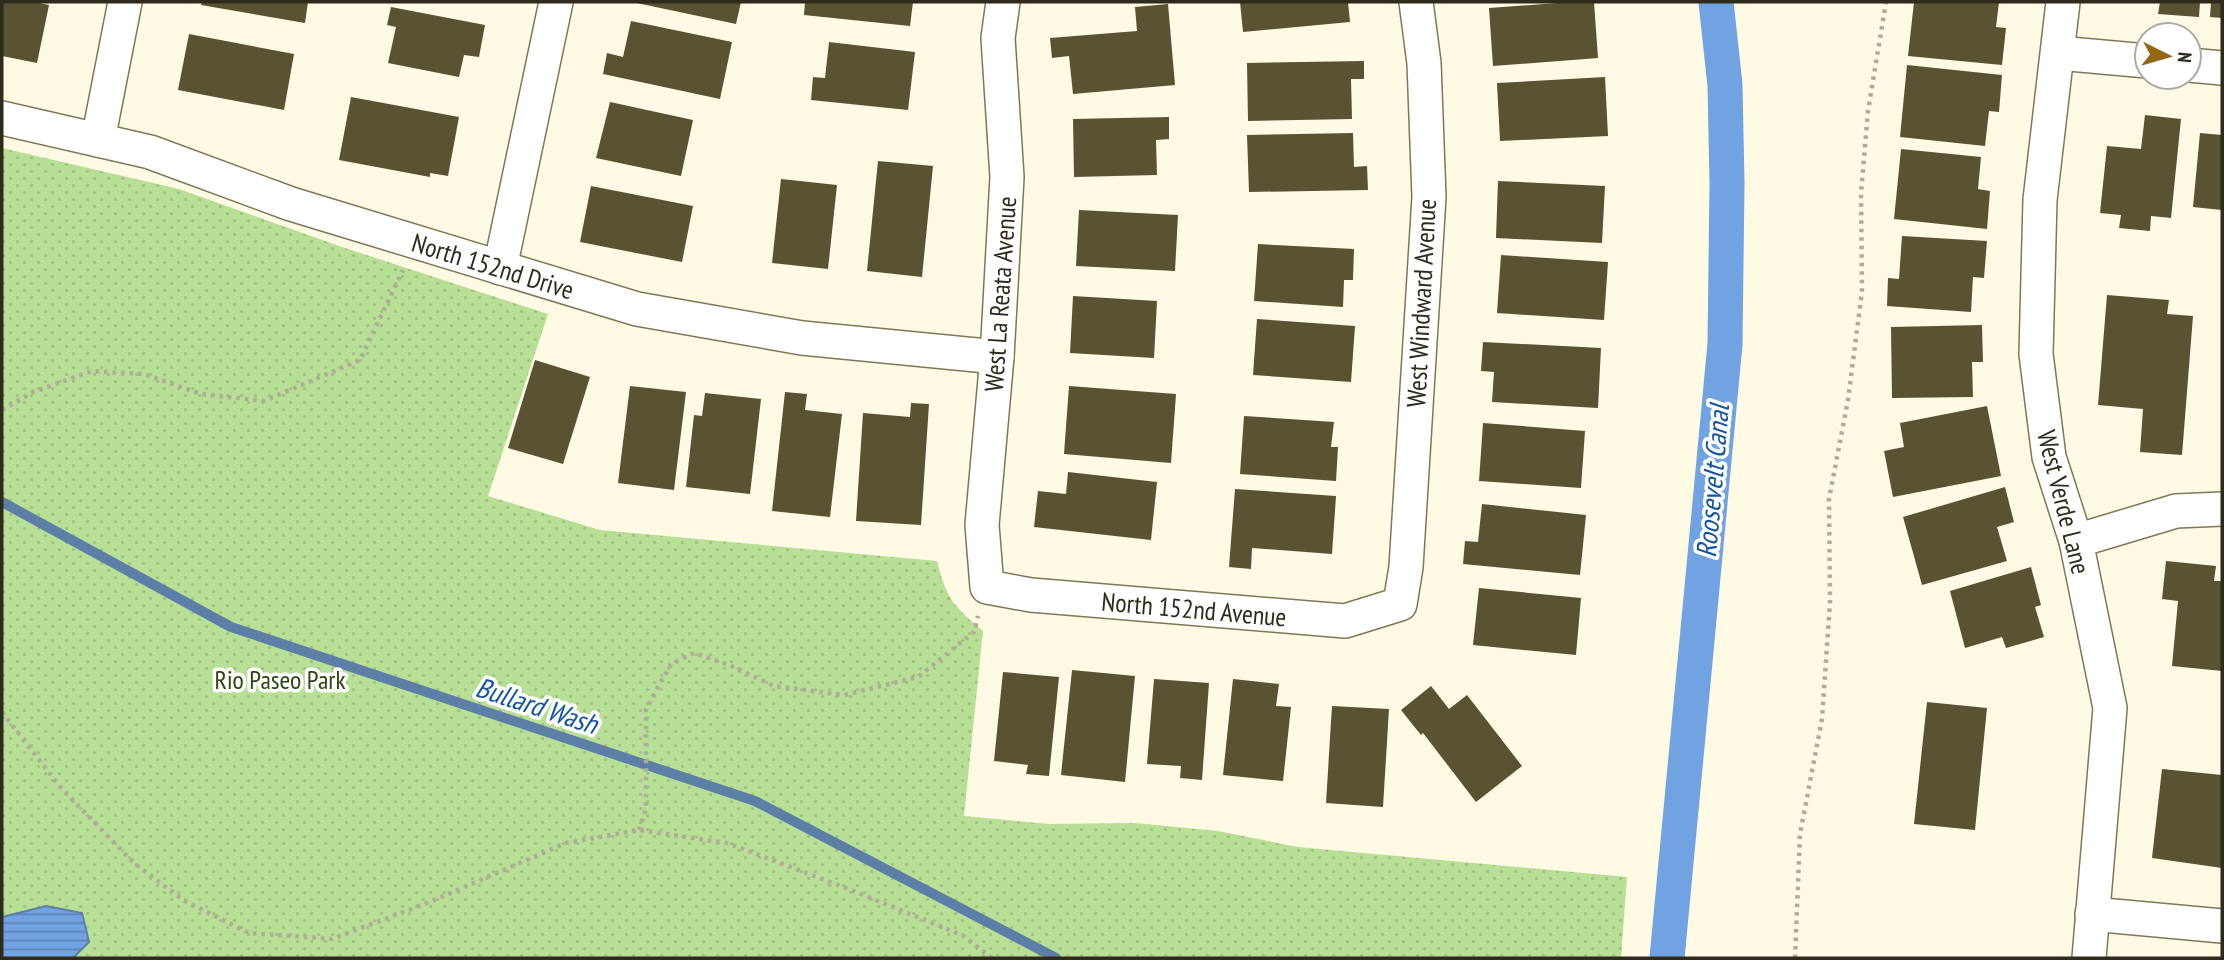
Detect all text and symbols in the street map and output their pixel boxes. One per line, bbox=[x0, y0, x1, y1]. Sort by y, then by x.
north arrow bbox=[2133, 21, 2203, 91]
text: N bbox=[2173, 51, 2197, 64]
street label: West La Reata Avenue bbox=[977, 195, 1023, 393]
street label: West Windward Avenue bbox=[1399, 198, 1443, 408]
street label: North 152nd Drive bbox=[408, 226, 578, 306]
water label: Roosevelt Canal bbox=[1687, 401, 1737, 559]
street label: West Verde Lane bbox=[2030, 427, 2098, 577]
street label: North 152nd Avenue bbox=[1100, 584, 1288, 634]
park label: Rio Paseo Park bbox=[215, 663, 346, 696]
water label: Bullard Wash bbox=[471, 668, 604, 743]

